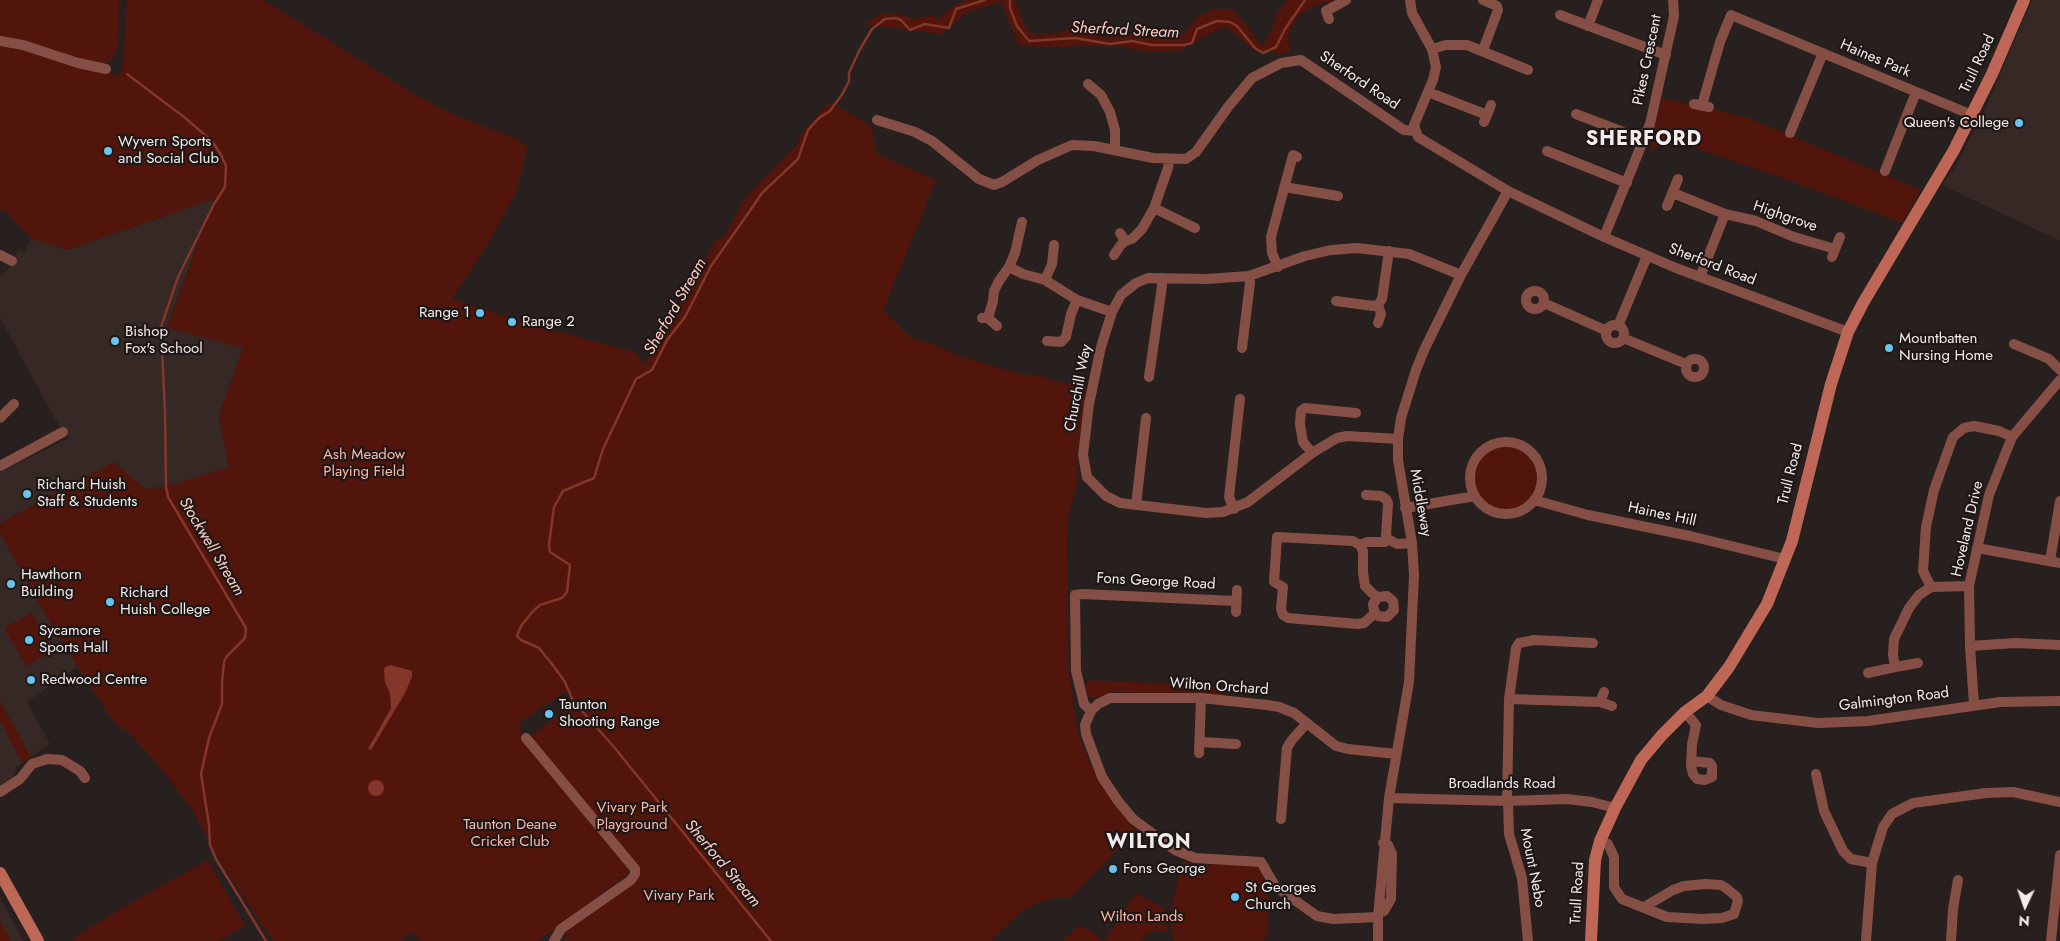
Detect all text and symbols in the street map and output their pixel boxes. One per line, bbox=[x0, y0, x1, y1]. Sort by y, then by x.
street label: Pikes Crescent bbox=[1630, 13, 1666, 107]
water label: Sherford Stream bbox=[1070, 19, 1180, 43]
street label: Trull Road bbox=[1957, 32, 1999, 96]
street label: Haines Park bbox=[1837, 36, 1913, 82]
street label: Sherford Road bbox=[1316, 48, 1402, 114]
place label: Queen's College bbox=[1904, 114, 2009, 132]
marker: Queen's College bbox=[2013, 117, 2025, 129]
district label: SHERFORD bbox=[1585, 128, 1703, 152]
place label: Wyvern Sports and Social Club bbox=[118, 133, 219, 168]
marker: Wyvern Sports and Social Club bbox=[102, 145, 114, 157]
street label: Highgrove bbox=[1751, 198, 1819, 236]
street label: Sherford Road bbox=[1666, 240, 1758, 290]
water label: Sherford Stream bbox=[641, 255, 711, 359]
place label: Range 1 bbox=[419, 304, 470, 322]
marker: Range 1 bbox=[474, 307, 486, 319]
place label: Range 2 bbox=[522, 313, 575, 331]
marker: Range 2 bbox=[506, 316, 518, 328]
place label: Bishop Fox's School bbox=[125, 323, 203, 358]
place label: Mountbatten Nursing Home bbox=[1899, 330, 1993, 365]
marker: Bishop Fox's School bbox=[109, 335, 121, 347]
marker: Mountbatten Nursing Home bbox=[1883, 342, 1895, 354]
street label: Churchill Way bbox=[1062, 343, 1096, 433]
street label: Trull Road bbox=[1775, 441, 1807, 507]
park label: Ash Meadow Playing Field bbox=[323, 446, 405, 481]
street label: Middleway bbox=[1405, 468, 1435, 538]
place label: Richard Huish Staff & Students bbox=[37, 476, 137, 511]
street label: Hoveland Drive bbox=[1948, 479, 1988, 579]
marker: Richard Huish Staff & Students bbox=[21, 488, 33, 500]
water label: Stockwell Stream bbox=[174, 494, 248, 600]
street label: Haines Hill bbox=[1626, 499, 1698, 531]
place label: Hawthorn Building bbox=[21, 566, 82, 601]
street label: Fons George Road bbox=[1096, 570, 1216, 594]
marker: Hawthorn Building bbox=[5, 578, 17, 590]
place label: Richard Huish College bbox=[120, 584, 210, 619]
marker: Richard Huish College bbox=[104, 596, 116, 608]
place label: Sycamore Sports Hall bbox=[39, 622, 108, 657]
marker: Sycamore Sports Hall bbox=[23, 634, 35, 646]
place label: Redwood Centre bbox=[41, 671, 147, 689]
marker: Redwood Centre bbox=[25, 674, 37, 686]
street label: Wilton Orchard bbox=[1169, 675, 1269, 699]
street label: Galmington Road bbox=[1838, 684, 1950, 716]
place label: Taunton Shooting Range bbox=[559, 696, 660, 731]
marker: Taunton Shooting Range bbox=[543, 708, 555, 720]
street label: Broadlands Road bbox=[1448, 775, 1556, 793]
park label: Vivary Park Playground bbox=[596, 799, 668, 834]
park label: Taunton Deane Cricket Club bbox=[463, 816, 557, 851]
water label: Sherford Stream bbox=[680, 816, 764, 912]
street label: Mount Nebo bbox=[1516, 827, 1548, 909]
district label: WILTON bbox=[1106, 831, 1192, 855]
place label: Fons George bbox=[1123, 860, 1205, 878]
street label: Trull Road bbox=[1567, 861, 1589, 925]
marker: Fons George bbox=[1107, 863, 1119, 875]
place label: St Georges Church bbox=[1245, 879, 1316, 914]
north arrow bbox=[2000, 881, 2050, 931]
park label: Vivary Park bbox=[643, 887, 715, 905]
marker: St Georges Church bbox=[1229, 891, 1241, 903]
park label: Wilton Lands bbox=[1101, 908, 1183, 926]
text: N bbox=[2018, 911, 2030, 931]

